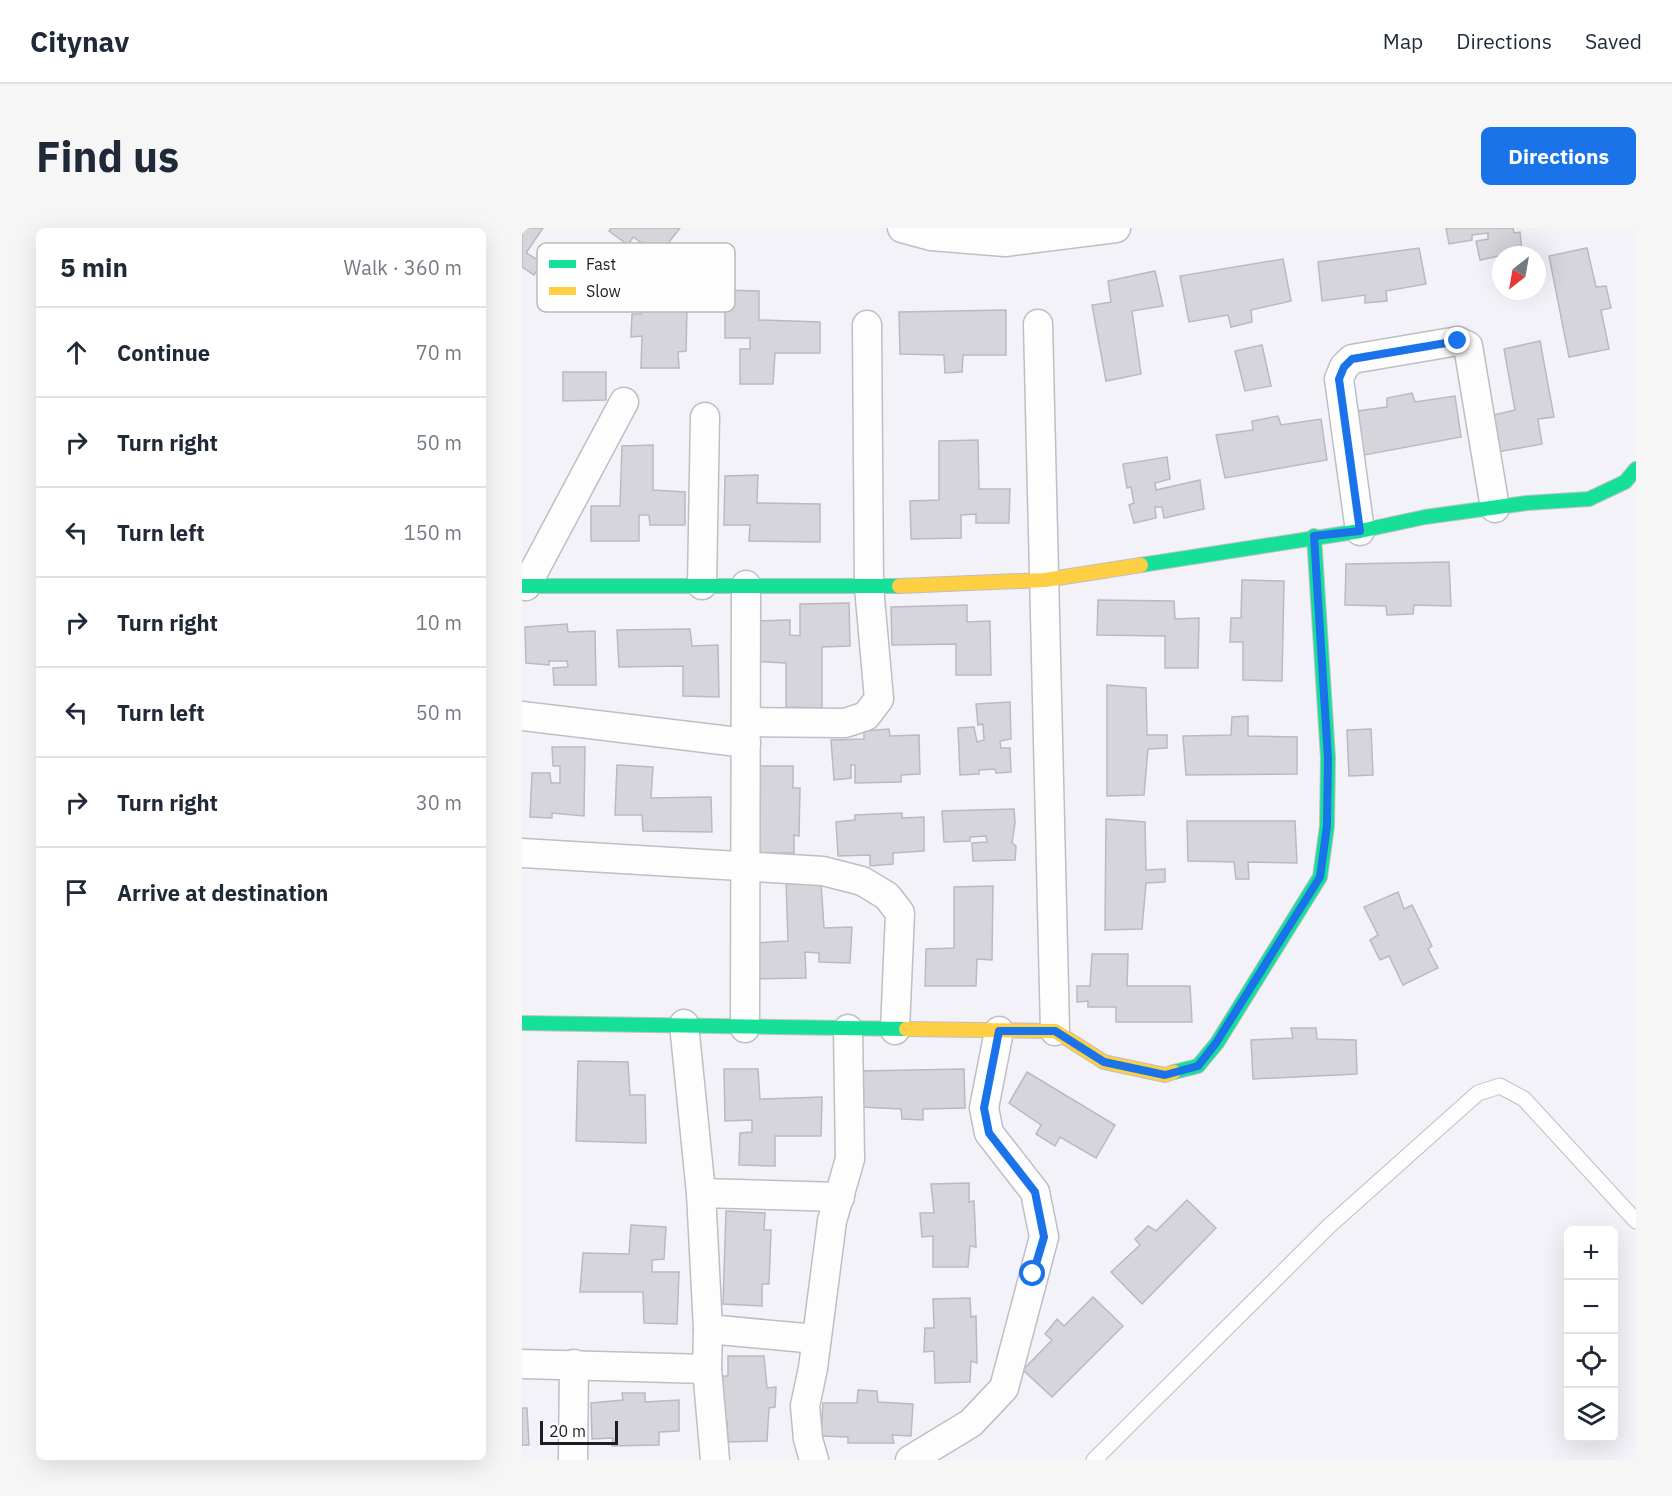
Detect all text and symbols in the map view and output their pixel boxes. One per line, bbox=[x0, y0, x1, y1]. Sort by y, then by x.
text: Citynav bbox=[30, 23, 129, 60]
text: Map bbox=[1383, 27, 1423, 55]
text: Directions bbox=[1456, 27, 1552, 55]
text: Saved bbox=[1585, 27, 1642, 55]
button: Directions bbox=[1481, 127, 1636, 185]
text: Find us bbox=[36, 129, 179, 184]
legend bbox=[537, 243, 735, 312]
north arrow bbox=[1492, 246, 1546, 300]
text: 5 min bbox=[60, 250, 128, 284]
text: Walk · 360 m bbox=[344, 254, 462, 281]
text: Fast bbox=[586, 254, 616, 274]
text: Slow bbox=[586, 281, 621, 301]
route end bbox=[1444, 327, 1470, 353]
icon: ahead bbox=[60, 336, 93, 369]
text: Continue bbox=[117, 338, 210, 367]
text: 70 m bbox=[416, 339, 462, 366]
icon: right bbox=[60, 426, 93, 459]
text: Turn right bbox=[117, 428, 218, 457]
text: 50 m bbox=[416, 429, 462, 456]
icon: left bbox=[60, 516, 93, 549]
text: Turn left bbox=[117, 518, 205, 547]
text: 150 m bbox=[404, 519, 462, 546]
icon: right bbox=[60, 606, 93, 639]
text: Turn right bbox=[117, 608, 218, 637]
text: 10 m bbox=[416, 609, 462, 636]
icon: left bbox=[60, 696, 93, 729]
text: Turn left bbox=[117, 698, 205, 727]
text: 50 m bbox=[416, 699, 462, 726]
icon: right bbox=[60, 786, 93, 819]
text: Turn right bbox=[117, 788, 218, 817]
text: 30 m bbox=[416, 789, 462, 816]
icon: arrive bbox=[60, 876, 93, 909]
text: Arrive at destination bbox=[117, 878, 328, 907]
map controls bbox=[1564, 1226, 1618, 1442]
button: + bbox=[1564, 1226, 1618, 1280]
route start bbox=[1019, 1260, 1045, 1286]
button: − bbox=[1564, 1280, 1618, 1334]
button: locate bbox=[1564, 1334, 1618, 1388]
button: layers bbox=[1564, 1388, 1618, 1442]
scale bar bbox=[540, 1418, 618, 1446]
text: 20 m bbox=[549, 1421, 586, 1441]

